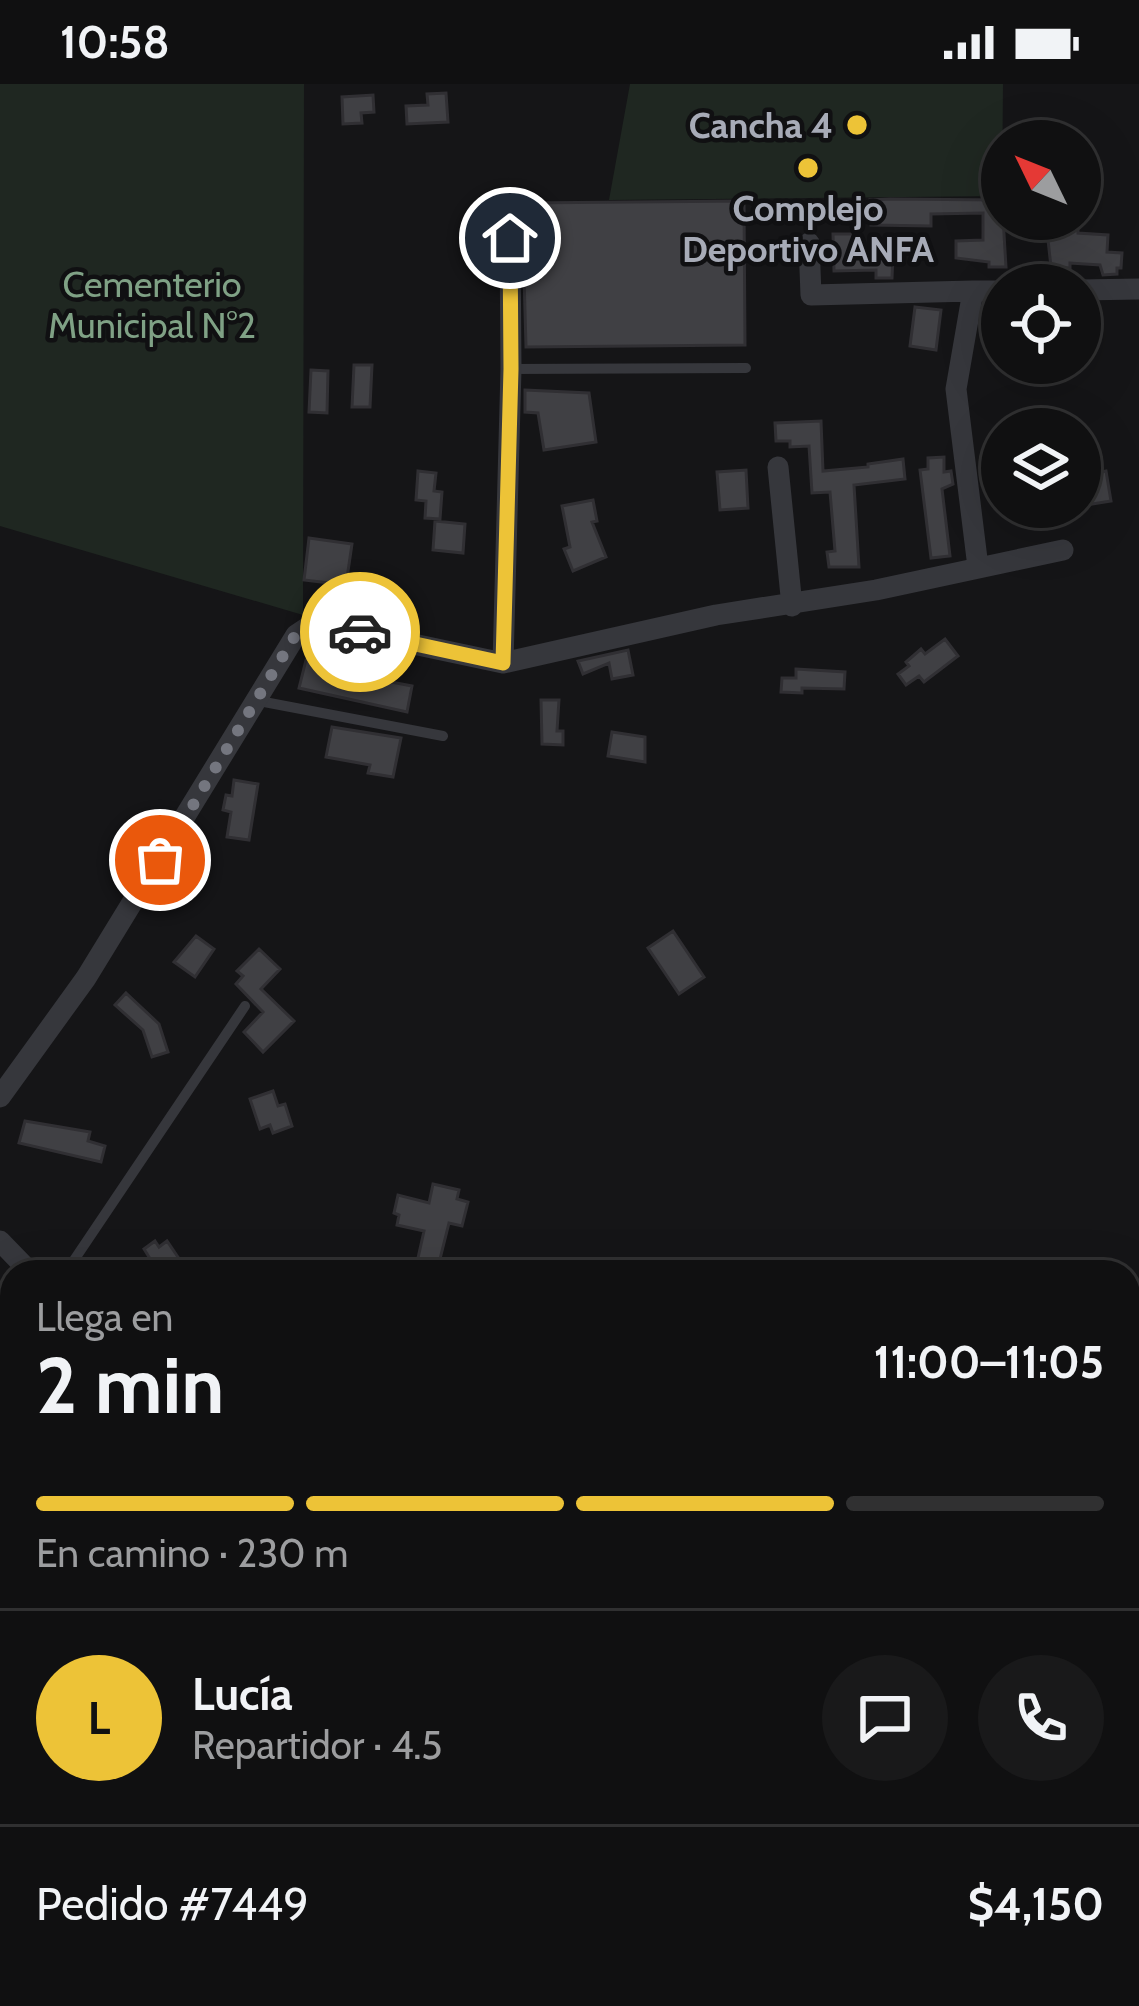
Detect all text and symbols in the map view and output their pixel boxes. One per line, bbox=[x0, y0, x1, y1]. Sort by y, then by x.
text: 10:58 bbox=[60, 15, 170, 69]
place label: Cancha 4 bbox=[689, 103, 833, 147]
marker: Cancha 4 bbox=[844, 112, 870, 138]
north arrow bbox=[981, 120, 1101, 240]
map controls bbox=[981, 120, 1101, 528]
marker: Complejo Deportivo ANFA bbox=[795, 155, 821, 181]
place label: Complejo Deportivo ANFA bbox=[682, 186, 934, 271]
pin bbox=[459, 187, 561, 289]
icon: home bbox=[477, 205, 543, 271]
park label: Cementerio Municipal N°2 bbox=[48, 262, 256, 347]
button: locate bbox=[981, 264, 1101, 384]
button: layers bbox=[981, 408, 1101, 528]
courier bbox=[300, 572, 420, 692]
icon: car bbox=[327, 599, 393, 665]
pin bbox=[109, 809, 211, 911]
icon: bag bbox=[127, 827, 193, 893]
text: Llega en bbox=[36, 1293, 173, 1341]
text: 11:00–11:05 bbox=[874, 1335, 1104, 1389]
text: 2 min bbox=[36, 1338, 224, 1433]
text: En camino · 230 m bbox=[36, 1529, 349, 1577]
button: chat bbox=[822, 1655, 948, 1781]
button: phone bbox=[978, 1655, 1104, 1781]
text: Lucía bbox=[192, 1667, 293, 1721]
text: L bbox=[88, 1691, 110, 1745]
text: Repartidor · 4.5 bbox=[192, 1721, 442, 1769]
text: Pedido #7449 bbox=[36, 1877, 309, 1931]
text: $4,150 bbox=[968, 1877, 1104, 1931]

